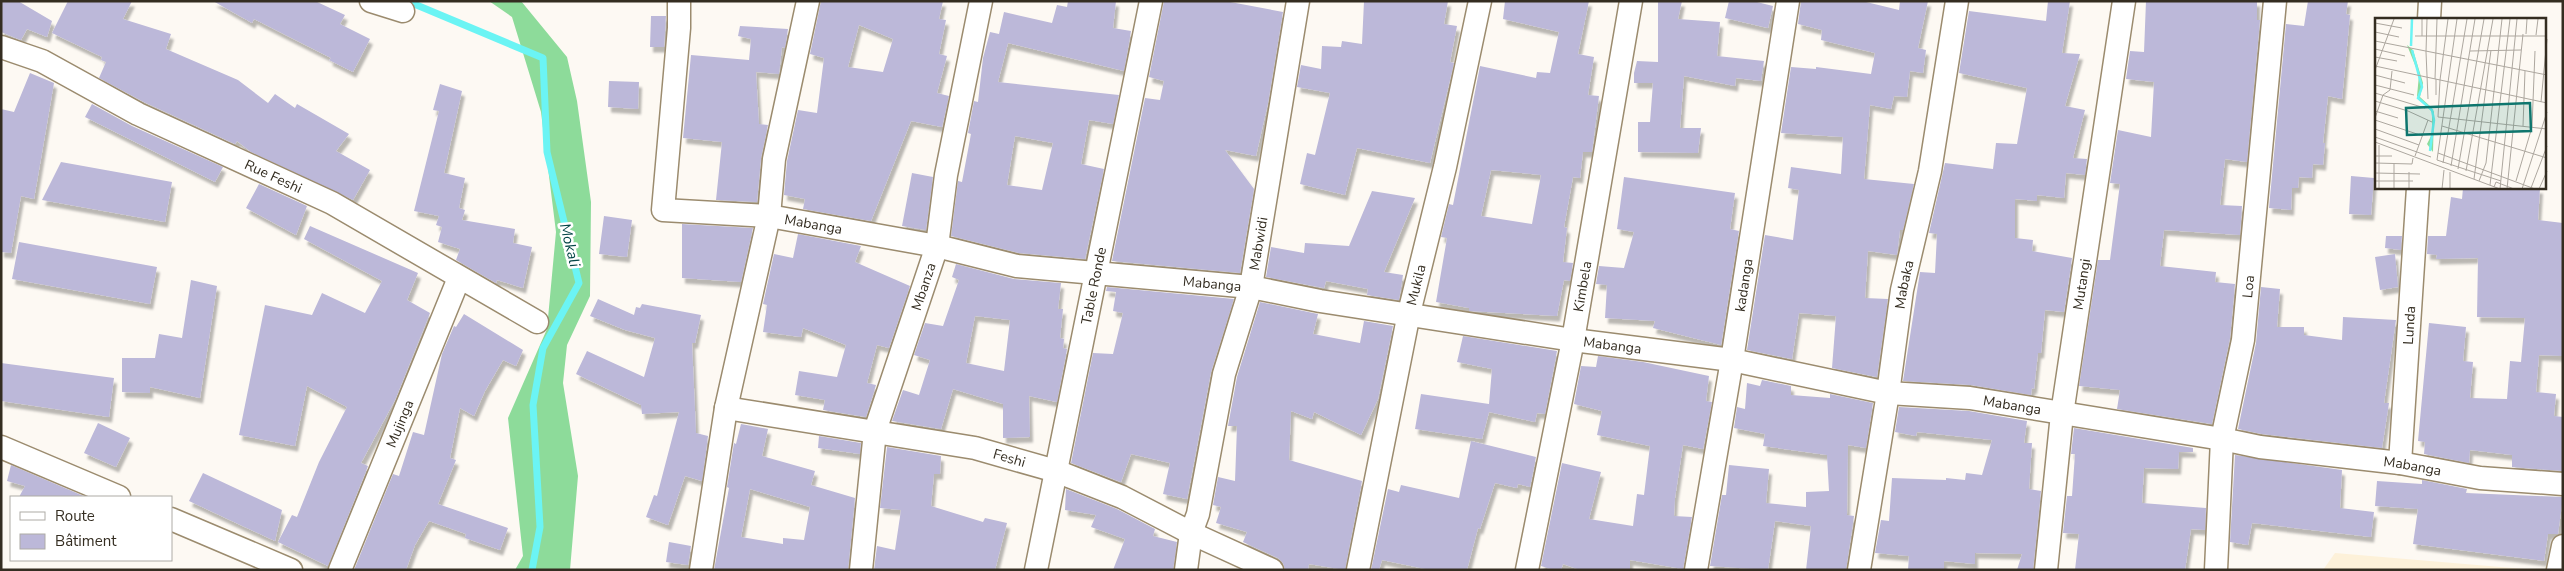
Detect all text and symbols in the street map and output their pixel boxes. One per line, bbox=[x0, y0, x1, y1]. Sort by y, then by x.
inset map bbox=[2375, 18, 2546, 189]
street label: Rue Feshi bbox=[242, 155, 305, 198]
street label: Mabanga bbox=[783, 209, 844, 238]
street label: Mabwidi bbox=[1244, 216, 1272, 272]
water label: Mokali bbox=[555, 221, 585, 269]
street label: Table Ronde bbox=[1076, 245, 1111, 326]
street label: kadanga bbox=[1730, 257, 1757, 313]
street label: Mutangi bbox=[2068, 257, 2095, 311]
street label: Mabaka bbox=[1890, 258, 1918, 310]
street label: Mbanza bbox=[907, 260, 940, 313]
street label: Kimbela bbox=[1569, 260, 1596, 313]
street label: Mukila bbox=[1402, 262, 1430, 307]
street label: Mabanga bbox=[1182, 271, 1242, 296]
street label: Loa bbox=[2238, 274, 2259, 299]
street label: Lunda bbox=[2398, 305, 2420, 345]
street label: Mabanga bbox=[1582, 332, 1643, 358]
street label: Mabanga bbox=[1982, 391, 2043, 419]
street label: Mujinga bbox=[381, 397, 418, 450]
street label: Feshi bbox=[991, 444, 1028, 471]
street label: Mabanga bbox=[2382, 452, 2443, 480]
legend bbox=[10, 496, 172, 561]
text: Route bbox=[55, 506, 95, 526]
text: Bâtiment bbox=[55, 531, 117, 551]

